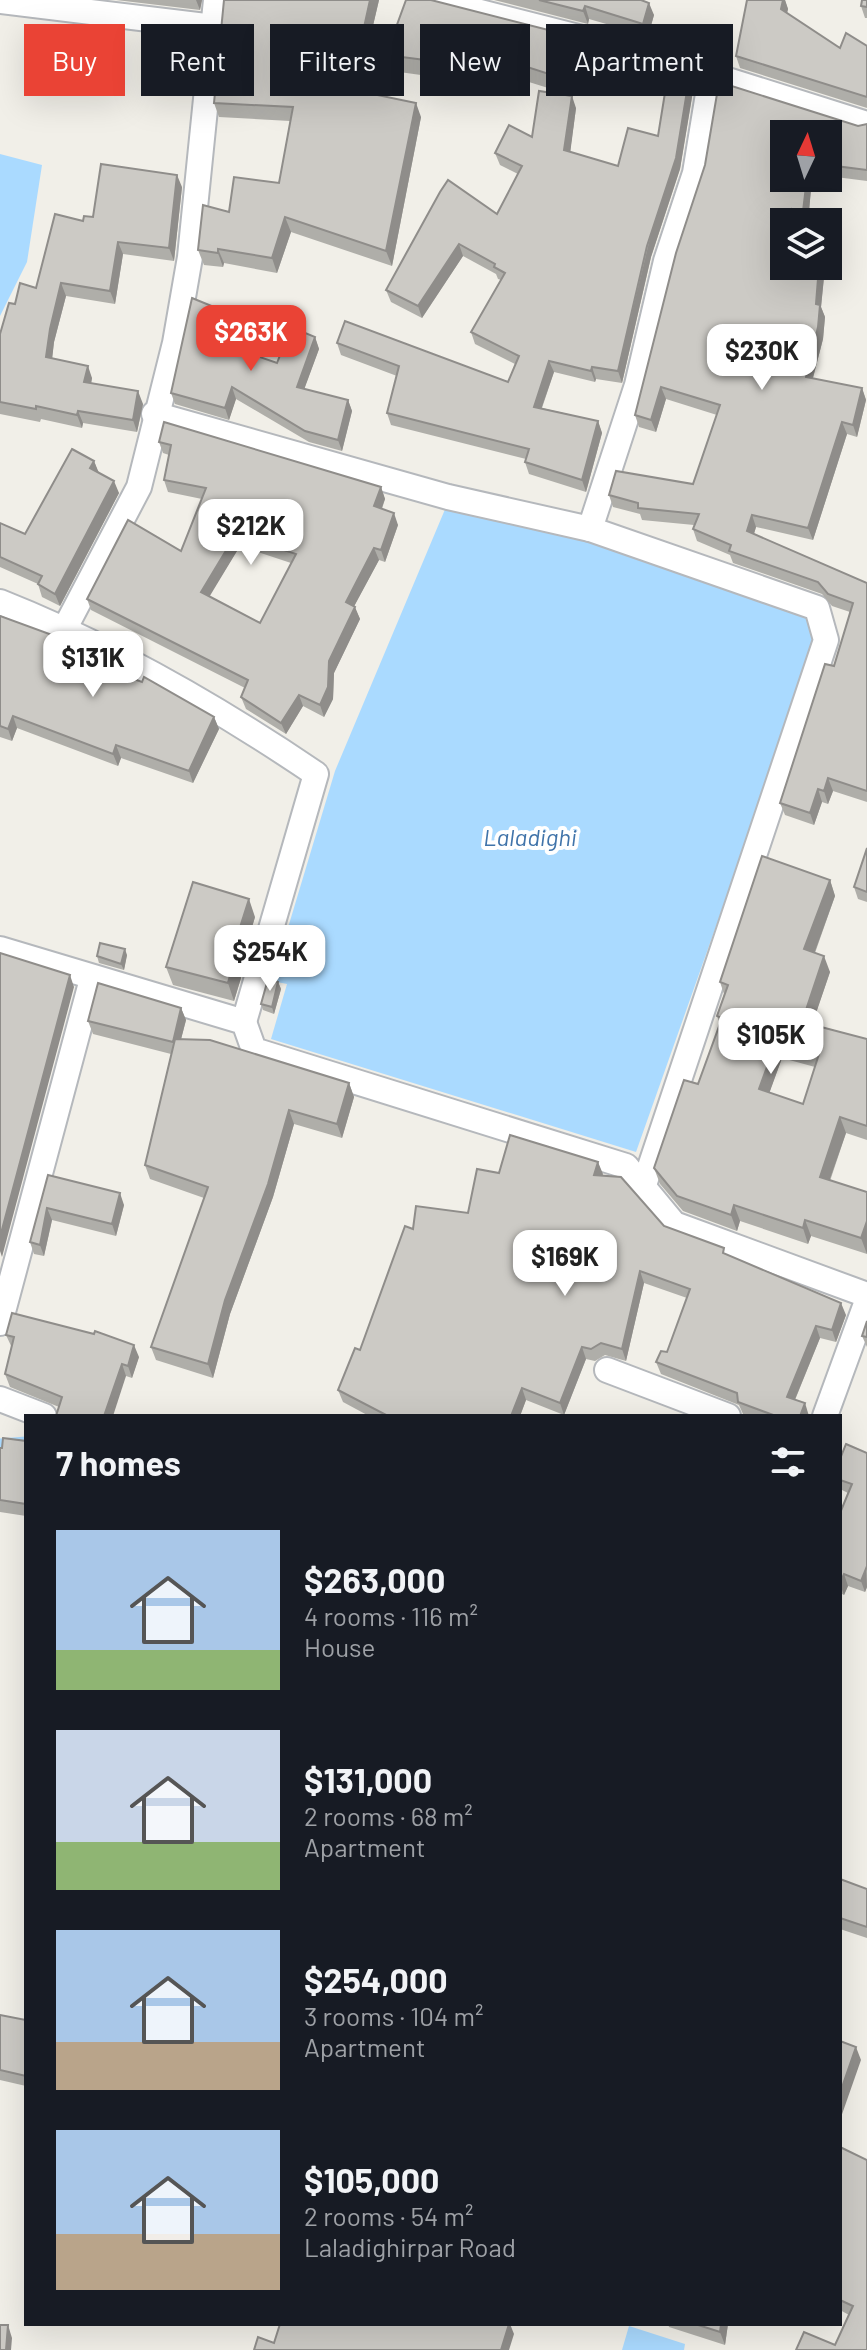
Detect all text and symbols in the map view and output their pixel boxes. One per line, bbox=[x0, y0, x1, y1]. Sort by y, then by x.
chip: Buy bbox=[24, 24, 125, 96]
chip: Rent bbox=[141, 24, 254, 96]
chip: Filters bbox=[270, 24, 404, 96]
chip: New bbox=[420, 24, 530, 96]
chip: Apartment bbox=[546, 24, 733, 96]
north arrow bbox=[770, 120, 842, 192]
map controls bbox=[770, 120, 842, 280]
button: layers bbox=[770, 208, 842, 280]
pin: $263K bbox=[195, 305, 307, 373]
text: $263K bbox=[214, 315, 288, 346]
pin: $230K bbox=[706, 324, 818, 392]
text: $230K bbox=[725, 334, 799, 365]
pin: $212K bbox=[195, 499, 307, 567]
text: $212K bbox=[216, 509, 286, 540]
pin: $131K bbox=[37, 631, 149, 699]
text: $131K bbox=[61, 641, 125, 672]
water label: Laladighi bbox=[483, 822, 577, 851]
pin: $254K bbox=[214, 925, 326, 993]
text: $254K bbox=[232, 935, 308, 966]
pin: $105K bbox=[715, 1008, 827, 1076]
text: $105K bbox=[736, 1018, 806, 1049]
pin: $169K bbox=[509, 1230, 621, 1298]
text: $169K bbox=[531, 1240, 599, 1271]
icon: filters bbox=[766, 1440, 810, 1484]
text: 7 homes bbox=[56, 1442, 181, 1483]
text: $263,000 bbox=[304, 1559, 445, 1600]
icon: home bbox=[120, 1562, 216, 1658]
text: 4 rooms · 116 m² bbox=[304, 1600, 478, 1631]
text: House bbox=[304, 1631, 375, 1662]
text: $131,000 bbox=[304, 1759, 432, 1800]
icon: home bbox=[120, 1762, 216, 1858]
text: 2 rooms · 68 m² bbox=[304, 1800, 473, 1831]
text: Apartment bbox=[304, 1831, 425, 1862]
text: $254,000 bbox=[304, 1959, 448, 2000]
icon: home bbox=[120, 1962, 216, 2058]
text: 3 rooms · 104 m² bbox=[304, 2000, 483, 2031]
text: Apartment bbox=[304, 2031, 425, 2062]
text: $105,000 bbox=[304, 2159, 439, 2200]
icon: home bbox=[120, 2162, 216, 2258]
text: 2 rooms · 54 m² bbox=[304, 2200, 474, 2231]
text: Laladighirpar Road bbox=[304, 2231, 516, 2262]

